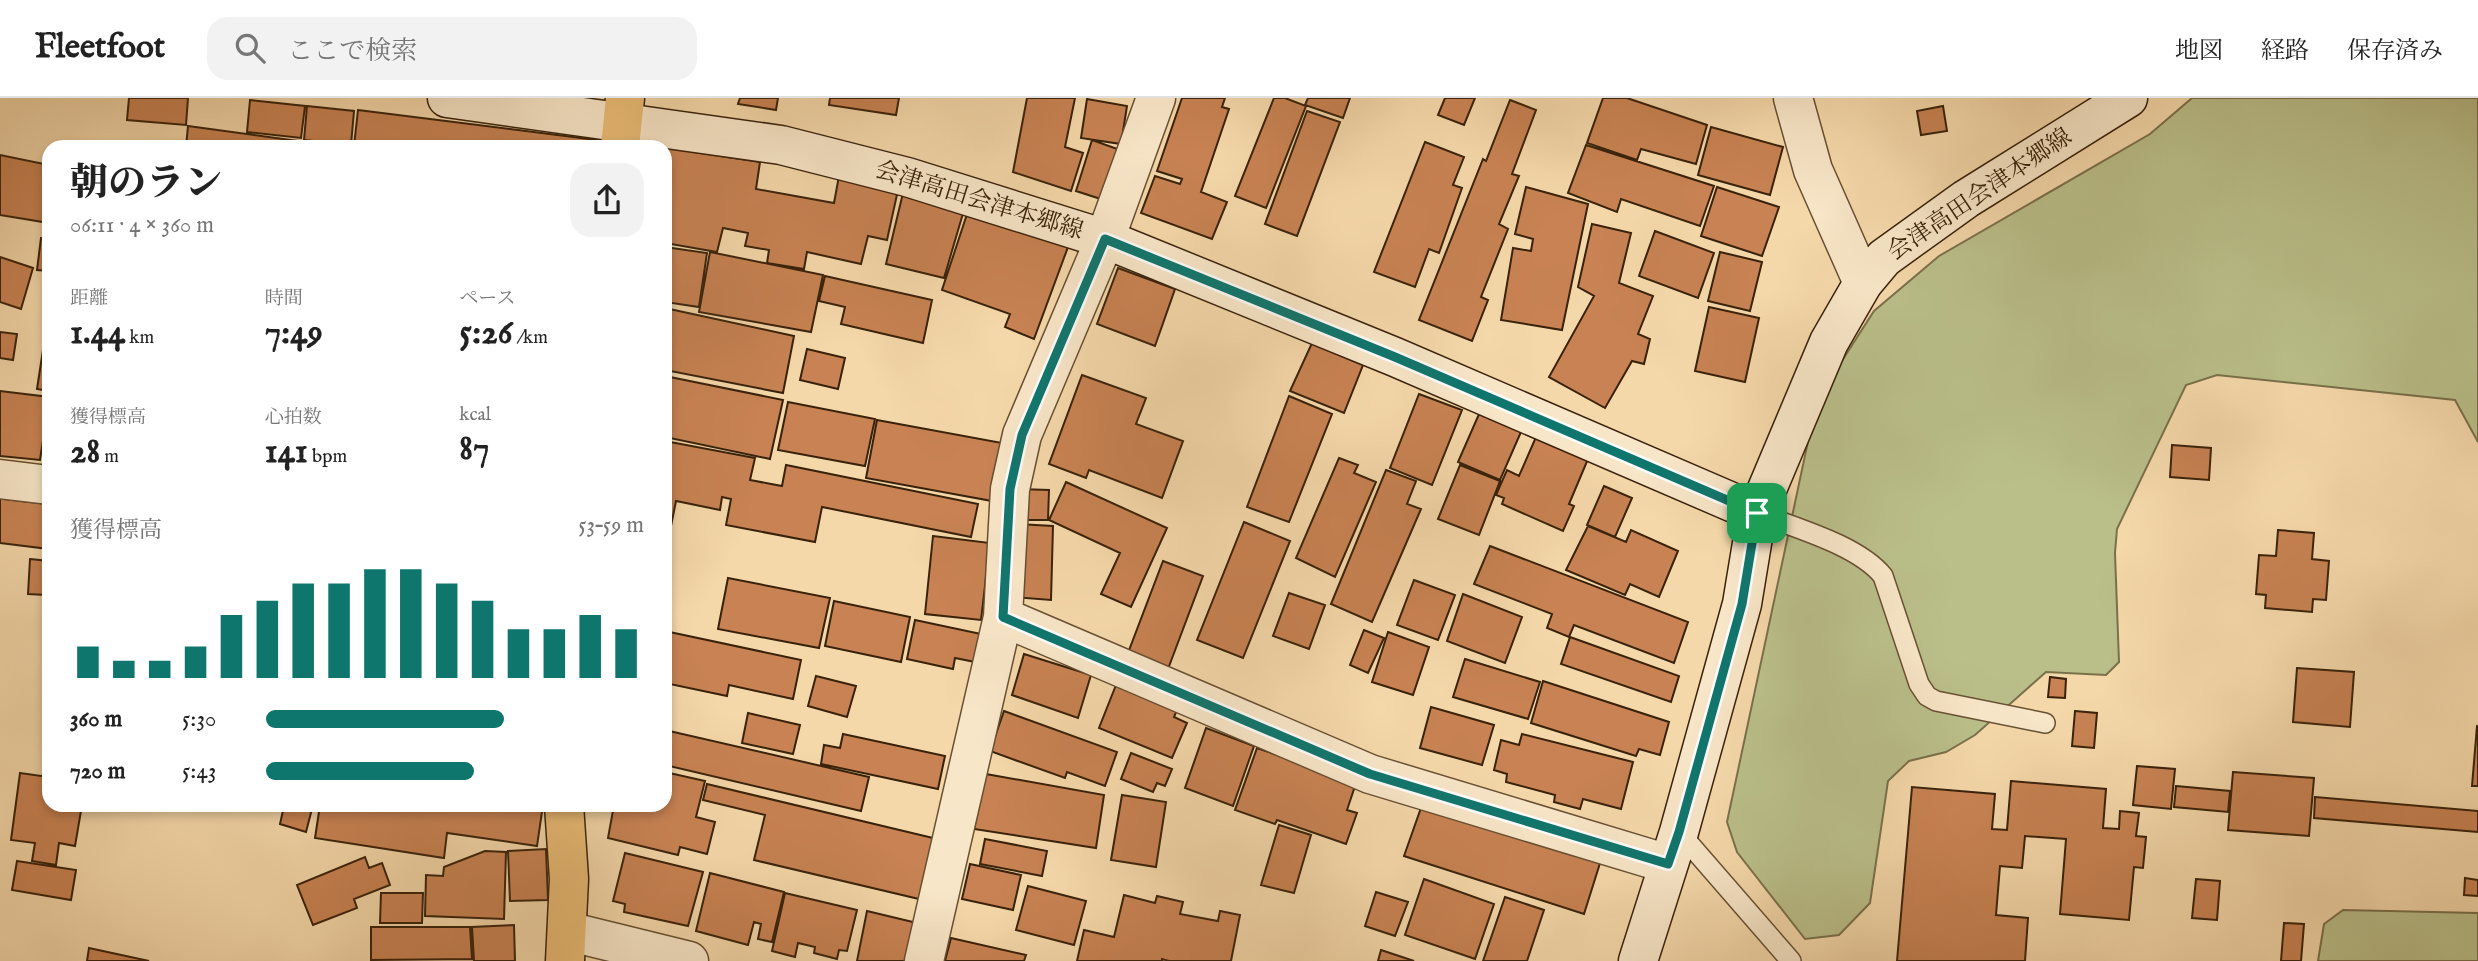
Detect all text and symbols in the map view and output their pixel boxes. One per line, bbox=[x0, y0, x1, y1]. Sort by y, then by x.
search box bbox=[207, 17, 697, 80]
text: Fleetfoot bbox=[35, 27, 165, 69]
icon: search bbox=[231, 29, 269, 67]
text: ここで検索 bbox=[287, 35, 417, 68]
text: 地図 bbox=[2175, 36, 2223, 67]
text: 経路 bbox=[2261, 36, 2309, 67]
text: 保存済み bbox=[2347, 36, 2443, 67]
street label: 会津高田会津本郷線 bbox=[1882, 122, 2078, 268]
street label: 会津高田会津本郷線 bbox=[871, 155, 1087, 247]
text: 朝のラン bbox=[70, 161, 222, 209]
button: share bbox=[570, 163, 644, 237]
text: 06:11 · 4 × 360 m bbox=[70, 211, 214, 240]
text: 距離 bbox=[70, 287, 108, 311]
text: 時間 bbox=[265, 287, 303, 311]
text: ペース bbox=[459, 287, 515, 311]
text: 1.44 bbox=[70, 311, 125, 356]
text: 7:49 bbox=[265, 311, 323, 356]
text: 5:26 bbox=[459, 311, 512, 356]
text: km bbox=[125, 326, 154, 350]
text: /km bbox=[512, 326, 548, 350]
text: kcal bbox=[459, 403, 491, 427]
text: 獲得標高 bbox=[70, 406, 146, 430]
text: 心拍数 bbox=[265, 406, 322, 430]
text: 87 bbox=[459, 427, 489, 472]
text: 28 bbox=[70, 430, 100, 475]
text: 141 bbox=[265, 430, 308, 475]
text: m bbox=[100, 445, 119, 469]
text: bpm bbox=[308, 445, 347, 469]
pin bbox=[1727, 483, 1787, 543]
icon: arrive bbox=[1738, 494, 1776, 532]
text: 53–59 m bbox=[578, 511, 644, 540]
text: 獲得標高 bbox=[70, 516, 162, 545]
text: 360 m bbox=[70, 705, 122, 734]
text: 5:30 bbox=[182, 705, 216, 734]
text: 720 m bbox=[70, 757, 126, 786]
text: 5:43 bbox=[182, 757, 216, 786]

